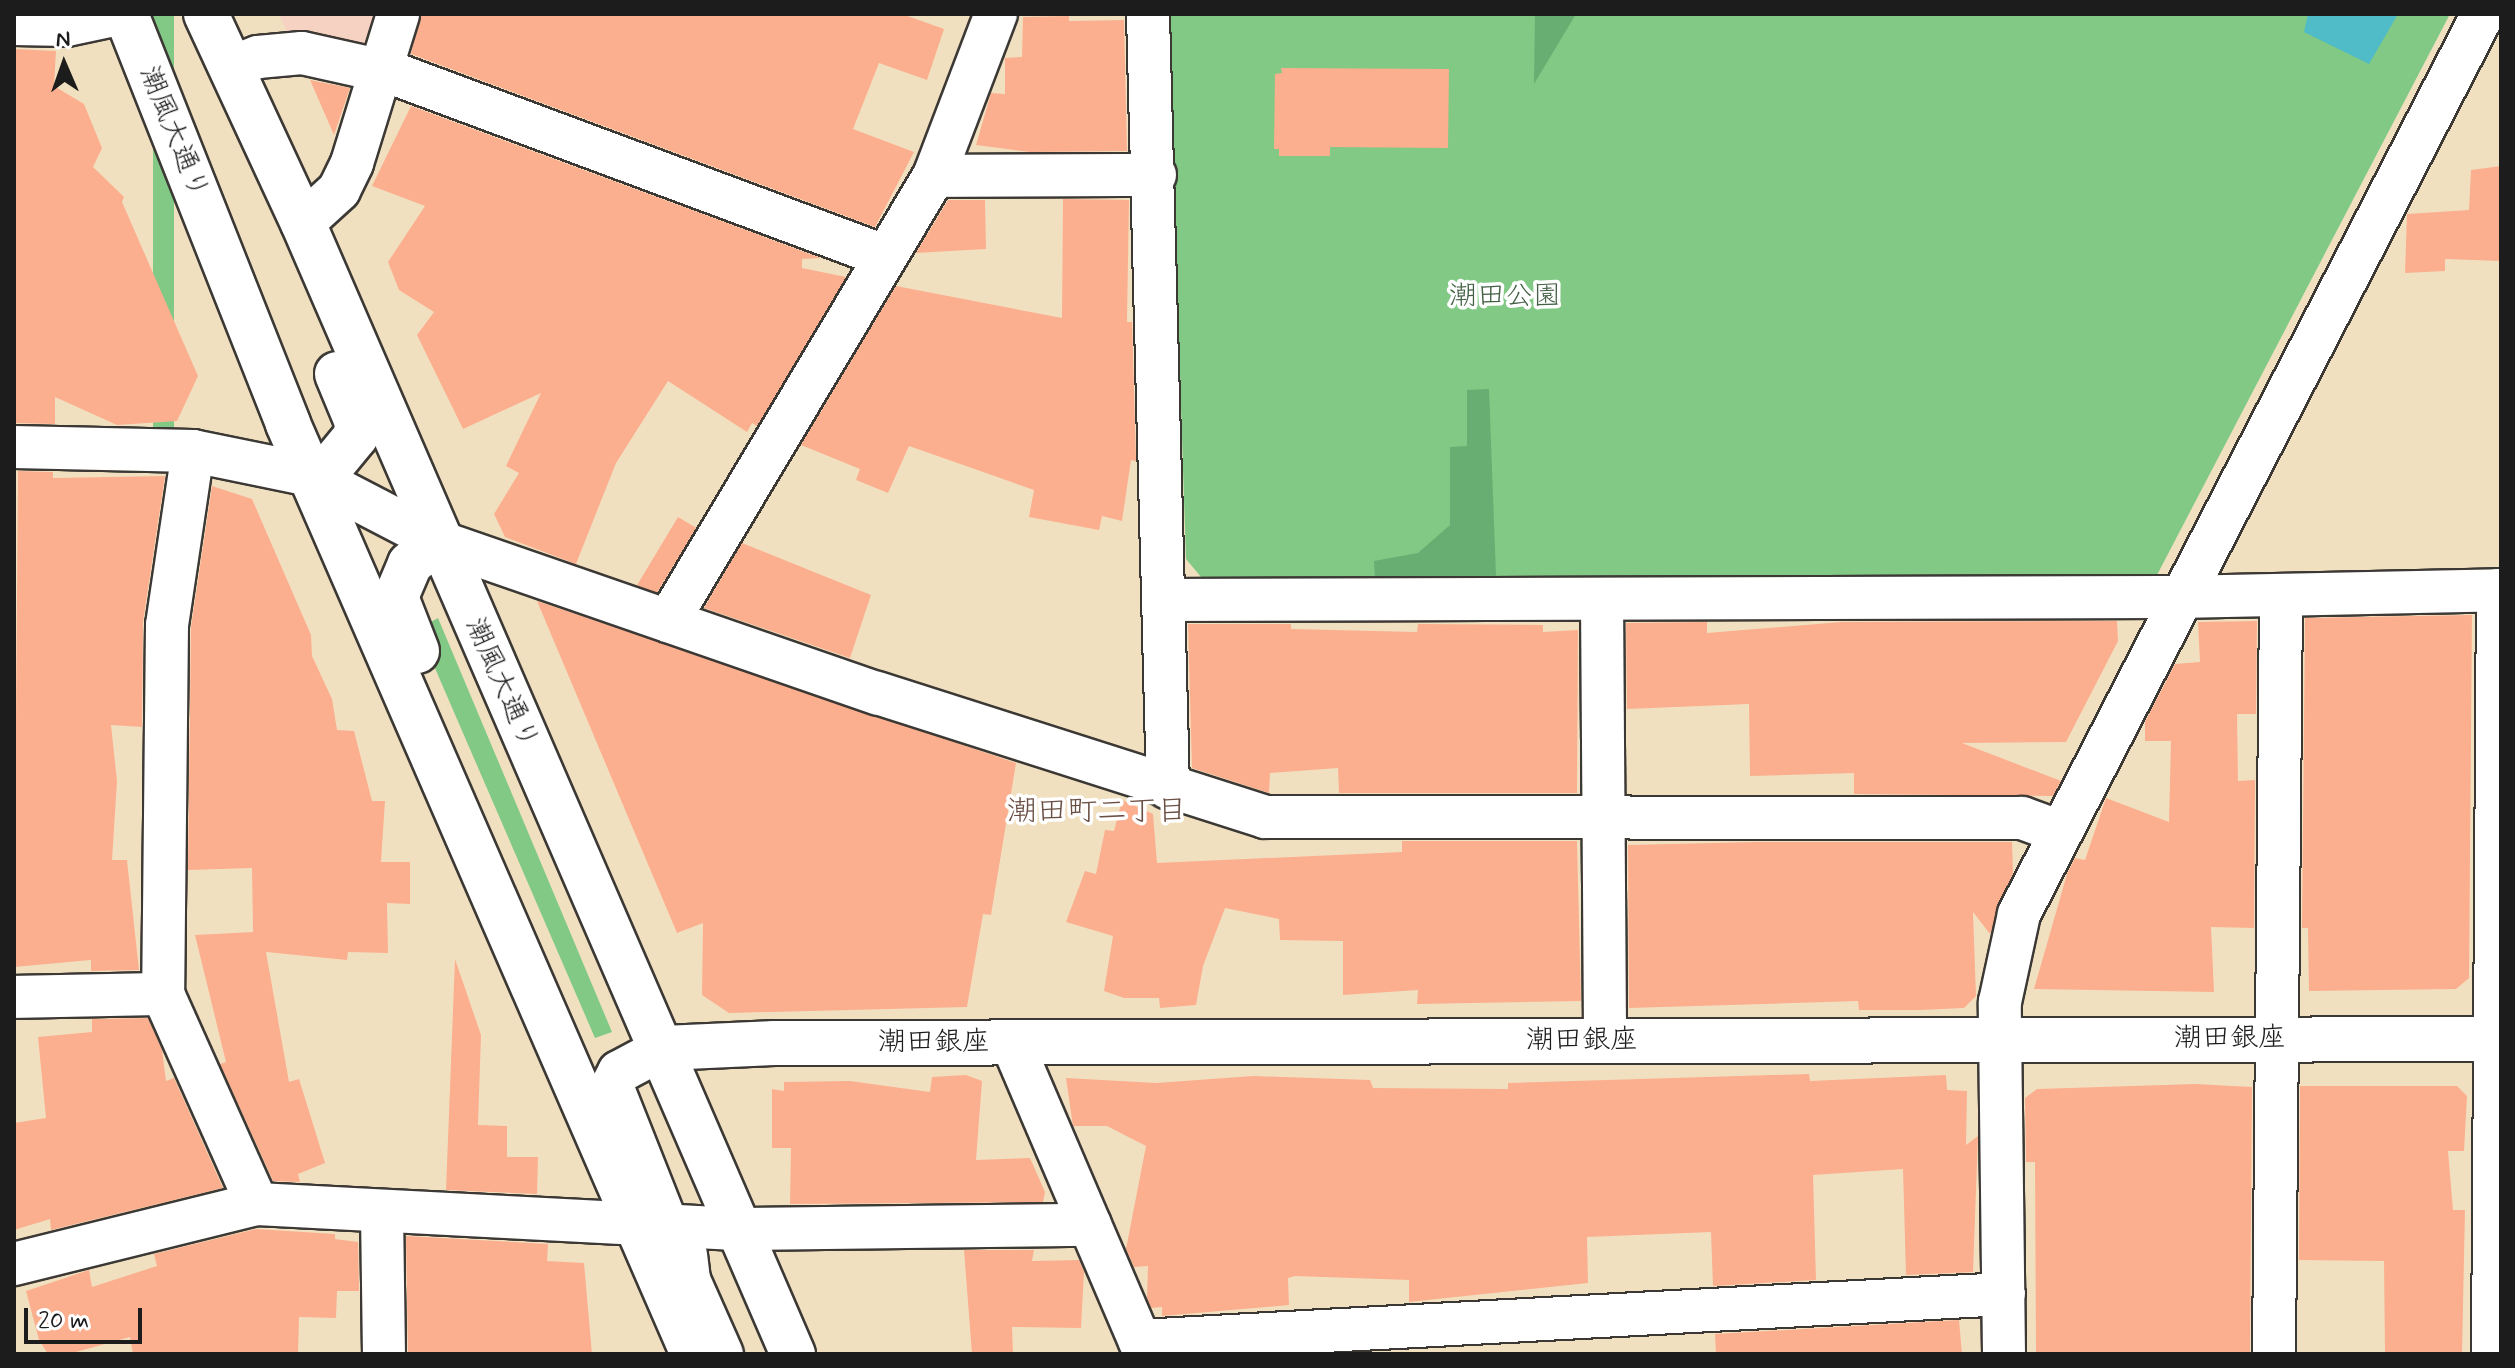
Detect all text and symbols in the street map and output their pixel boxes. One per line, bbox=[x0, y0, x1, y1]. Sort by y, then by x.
north arrow bbox=[24, 24, 104, 104]
text: N bbox=[55, 26, 71, 54]
street label: 潮風大通り bbox=[131, 62, 215, 204]
park label: 潮田公園 bbox=[1449, 280, 1561, 314]
street label: 潮風大通り bbox=[457, 613, 545, 755]
district label: 潮田町二丁目 bbox=[1007, 794, 1187, 830]
street label: 潮田銀座 bbox=[2174, 1022, 2286, 1056]
street label: 潮田銀座 bbox=[1526, 1024, 1638, 1058]
street label: 潮田銀座 bbox=[878, 1026, 990, 1060]
scale bar bbox=[28, 1292, 146, 1342]
text: 20 m bbox=[38, 1306, 89, 1337]

